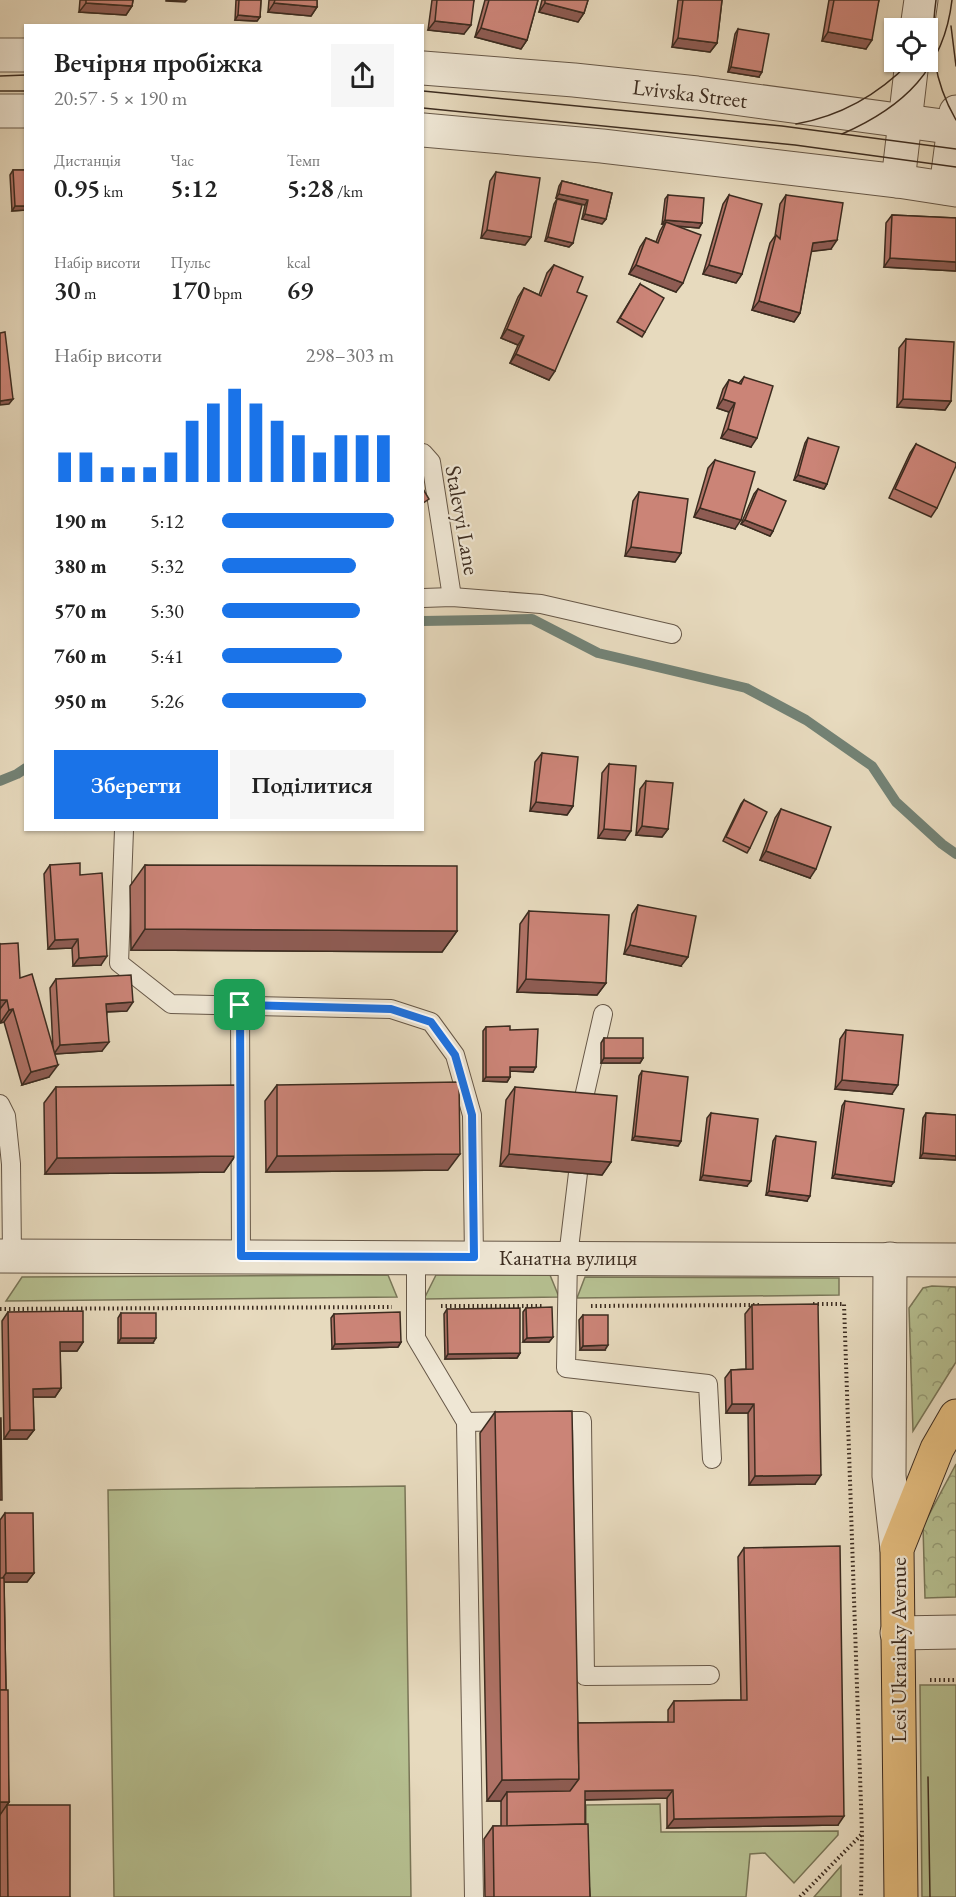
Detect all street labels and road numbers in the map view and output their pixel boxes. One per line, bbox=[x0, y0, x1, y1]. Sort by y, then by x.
street label: Lvivska Street bbox=[631, 72, 749, 115]
street label: Stalevyi Lane bbox=[439, 463, 486, 578]
street label: Канатна вулиця bbox=[499, 1243, 637, 1272]
street label: Lesi Ukrainky Avenue bbox=[884, 1557, 913, 1743]

